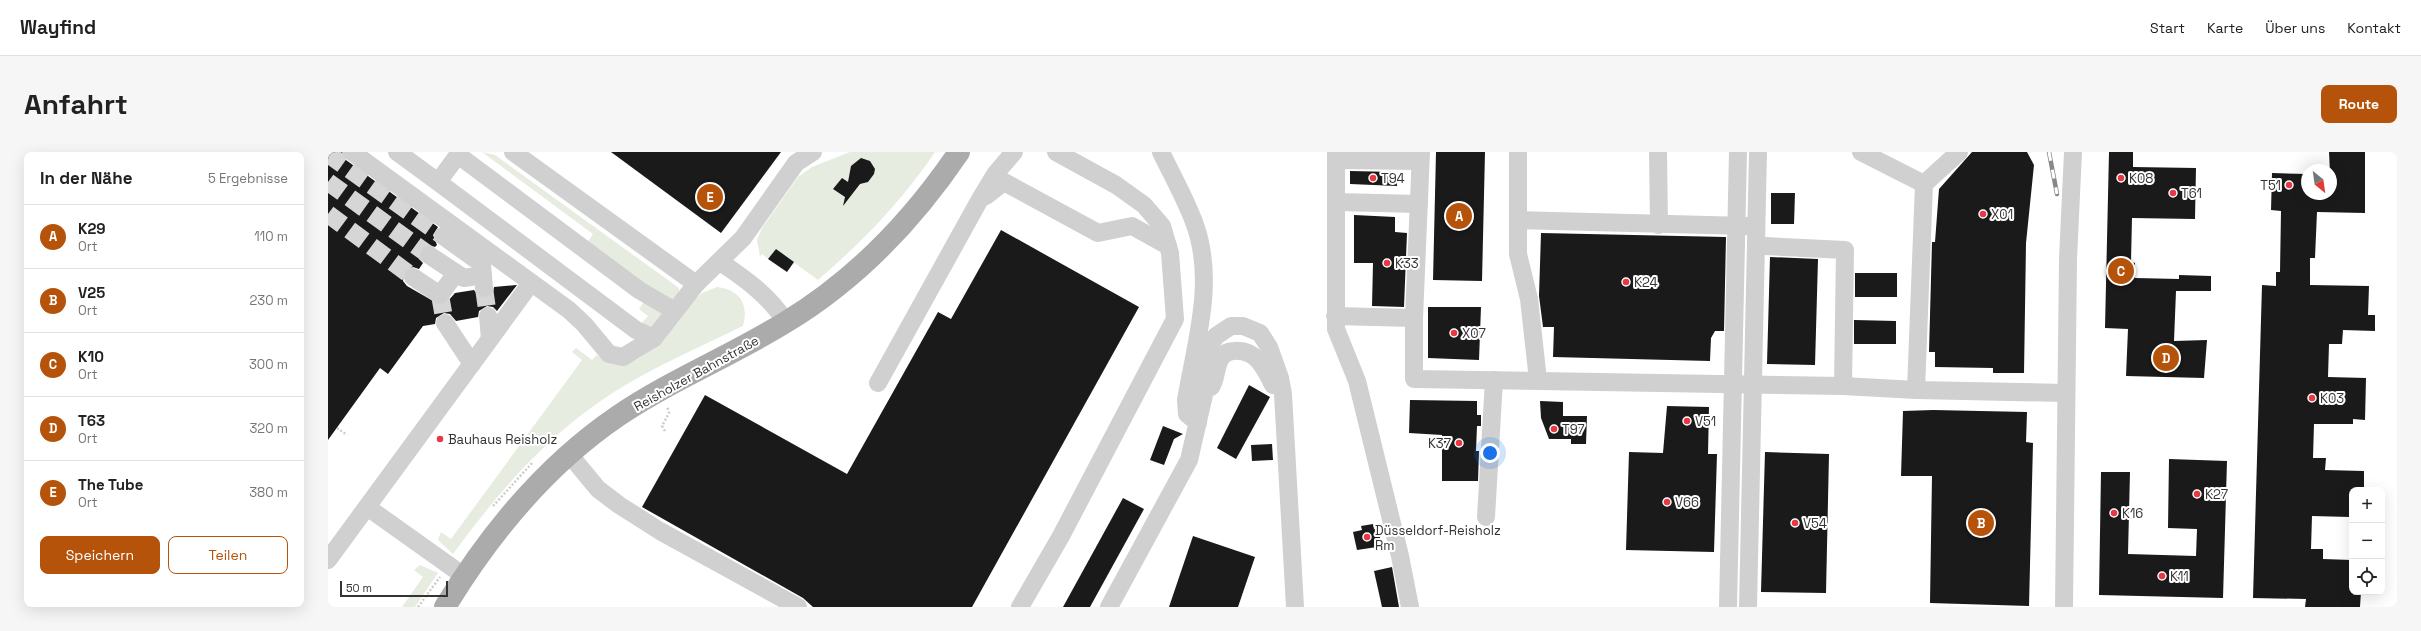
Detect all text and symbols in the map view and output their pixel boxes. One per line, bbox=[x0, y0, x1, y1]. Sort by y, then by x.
text: Wayfind bbox=[20, 15, 96, 40]
text: Start bbox=[2150, 19, 2185, 37]
text: Karte bbox=[2207, 19, 2243, 37]
text: Über uns bbox=[2265, 19, 2325, 37]
text: Kontakt bbox=[2347, 19, 2401, 37]
button: Route bbox=[2321, 85, 2397, 123]
text: Anfahrt bbox=[24, 86, 128, 122]
north arrow bbox=[2301, 164, 2337, 200]
text: In der Nähe bbox=[40, 167, 132, 189]
text: 5 Ergebnisse bbox=[208, 170, 288, 187]
place label: T94 bbox=[1381, 170, 1405, 187]
place label: K08 bbox=[2129, 170, 2153, 187]
marker: T94 bbox=[1368, 173, 1378, 183]
marker: K08 bbox=[2116, 173, 2126, 183]
place label: T51 bbox=[2260, 177, 2281, 194]
marker: T51 bbox=[2284, 180, 2294, 190]
pin: E bbox=[697, 182, 723, 212]
place label: T61 bbox=[2181, 185, 2202, 202]
marker: T61 bbox=[2168, 188, 2178, 198]
pin: A bbox=[1446, 201, 1472, 231]
place label: X01 bbox=[1991, 206, 2013, 223]
marker: X01 bbox=[1978, 209, 1988, 219]
text: K29 bbox=[78, 219, 106, 238]
text: A bbox=[49, 228, 57, 245]
text: 110 m bbox=[254, 228, 288, 245]
text: Ort bbox=[78, 238, 98, 255]
place label: K33 bbox=[1395, 255, 1419, 272]
pin: C bbox=[2108, 256, 2134, 286]
marker: K33 bbox=[1382, 258, 1392, 268]
place label: K24 bbox=[1634, 274, 1658, 291]
marker: K24 bbox=[1621, 277, 1631, 287]
text: V25 bbox=[78, 283, 105, 302]
text: B bbox=[49, 292, 57, 309]
text: 230 m bbox=[250, 292, 288, 309]
text: Ort bbox=[78, 302, 98, 319]
place label: X07 bbox=[1462, 325, 1486, 342]
marker: X07 bbox=[1449, 328, 1459, 338]
street label: Reisholzer Bahnstraße bbox=[631, 332, 762, 415]
pin: D bbox=[2153, 343, 2179, 373]
text: K10 bbox=[78, 347, 104, 366]
text: C bbox=[49, 356, 57, 373]
text: 300 m bbox=[249, 356, 288, 373]
text: Ort bbox=[78, 366, 98, 383]
place label: K03 bbox=[2320, 390, 2344, 407]
marker: K03 bbox=[2307, 393, 2317, 403]
text: T63 bbox=[78, 411, 105, 430]
place label: V51 bbox=[1695, 413, 1716, 430]
marker: V51 bbox=[1682, 416, 1692, 426]
text: D bbox=[49, 420, 57, 437]
text: 320 m bbox=[249, 420, 288, 437]
place label: T97 bbox=[1562, 421, 1585, 438]
marker: T97 bbox=[1549, 424, 1559, 434]
text: Ort bbox=[78, 430, 98, 447]
place label: Bauhaus Reisholz bbox=[448, 431, 557, 448]
marker: Bauhaus Reisholz bbox=[435, 434, 445, 444]
place label: K37 bbox=[1428, 435, 1451, 452]
marker: K37 bbox=[1454, 438, 1464, 448]
your location bbox=[1480, 443, 1500, 463]
text: The Tube bbox=[78, 475, 143, 494]
text: E bbox=[49, 484, 57, 501]
text: 380 m bbox=[249, 484, 288, 501]
place label: K27 bbox=[2205, 486, 2228, 503]
map controls bbox=[2349, 487, 2385, 595]
button: + bbox=[2349, 487, 2385, 523]
marker: K27 bbox=[2192, 489, 2202, 499]
text: Ort bbox=[78, 494, 98, 511]
place label: V66 bbox=[1675, 494, 1699, 511]
marker: V66 bbox=[1662, 497, 1672, 507]
place label: K16 bbox=[2122, 505, 2143, 522]
pin: B bbox=[1968, 508, 1994, 538]
marker: K16 bbox=[2109, 508, 2119, 518]
place label: V54 bbox=[1803, 515, 1827, 532]
marker: V54 bbox=[1790, 518, 1800, 528]
place label: Düsseldorf-Reisholz Rm bbox=[1375, 522, 1501, 554]
button: − bbox=[2349, 523, 2385, 559]
marker: Düsseldorf-Reisholz Rm bbox=[1362, 532, 1372, 542]
button: Speichern bbox=[40, 536, 160, 574]
button: Teilen bbox=[168, 536, 288, 574]
button: locate bbox=[2349, 559, 2385, 595]
place label: K11 bbox=[2170, 568, 2189, 585]
marker: K11 bbox=[2157, 571, 2167, 581]
scale bar bbox=[340, 579, 448, 598]
text: 50 m bbox=[346, 581, 372, 595]

